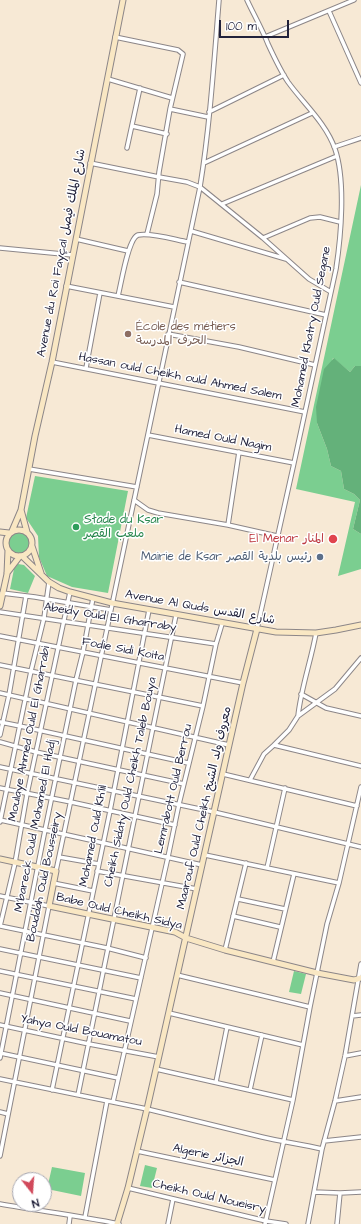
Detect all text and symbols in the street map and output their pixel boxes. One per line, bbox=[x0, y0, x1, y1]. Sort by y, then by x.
scale bar bbox=[221, 12, 291, 38]
text: 100 m bbox=[226, 18, 257, 35]
street label: Avenue du Roi Fayçal شارع الملك فيصل bbox=[35, 148, 89, 358]
street label: Mohamed Khatry Ould Segane bbox=[289, 245, 335, 409]
place label: École des métiers الحرف المدرسة bbox=[136, 320, 236, 348]
marker: École des métiers الحرف المدرسة bbox=[123, 329, 133, 339]
street label: Hassan ould Cheikh ould Ahmed Salem bbox=[77, 350, 283, 404]
street label: Hamed Ould Nagim bbox=[173, 423, 273, 455]
place label: Stade du Ksar ملعب القصر bbox=[84, 513, 163, 541]
marker: Stade du Ksar ملعب القصر bbox=[71, 522, 81, 532]
place label: El Menar المنار bbox=[249, 532, 324, 546]
marker: El Menar المنار bbox=[327, 533, 339, 545]
place label: Mairie de Ksar رئيس بلدية القصر bbox=[141, 550, 312, 564]
marker: Mairie de Ksar رئيس بلدية القصر bbox=[315, 552, 325, 562]
street label: Avenue Al Quds شارع القدس bbox=[124, 588, 276, 628]
street label: Abeidy Ould El Gharraby bbox=[43, 600, 177, 636]
street label: Fodie Sidi Koita bbox=[81, 635, 165, 665]
street label: Moulaye Ahmed Ould El Gharrabi bbox=[6, 645, 54, 823]
street label: Cheikh Sidaty Ould Cheikh Taleb Bouya bbox=[102, 676, 160, 888]
street label: Maarouf Ould Cheikh معروف ولد الشيخ bbox=[175, 705, 235, 911]
street label: Lemrabott Ould Berrou bbox=[152, 723, 196, 855]
street label: M'bareck Ould Mohamed El Hadj bbox=[12, 738, 60, 914]
street label: Mohamed Ould Kh'lil bbox=[77, 784, 111, 888]
street label: Bouddah Ould Bousseiry bbox=[24, 811, 66, 943]
street label: Babe Ould Cheikh Sidya bbox=[55, 890, 183, 934]
street label: Yahya Ould Bouamatou bbox=[19, 1012, 143, 1050]
street label: Algerie الجزائر bbox=[171, 1141, 245, 1171]
north arrow bbox=[12, 1172, 52, 1212]
street label: Cheikh Ould Noueisry bbox=[151, 1177, 267, 1217]
text: N bbox=[30, 1195, 41, 1211]

